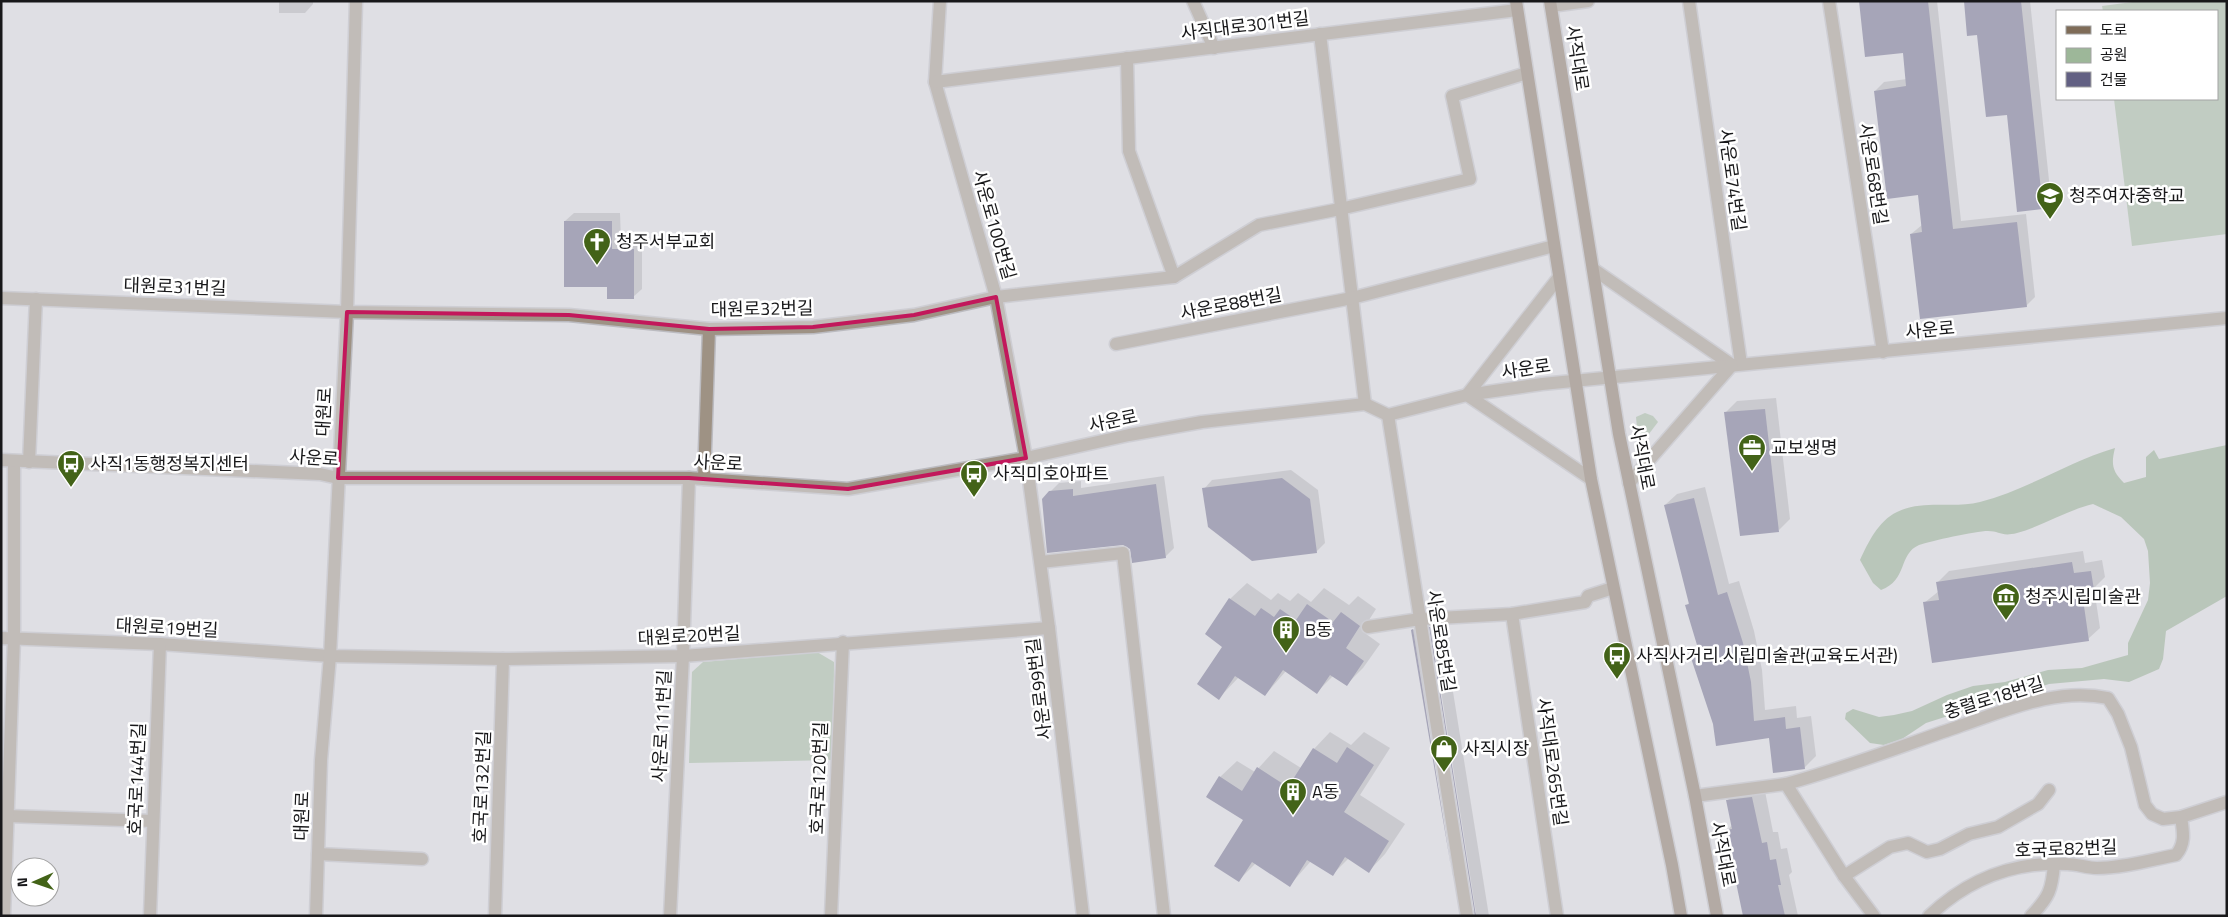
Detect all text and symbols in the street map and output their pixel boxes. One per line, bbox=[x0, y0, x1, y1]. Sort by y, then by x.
street label: 사직대로301번길 bbox=[1179, 4, 1311, 47]
legend bbox=[2056, 10, 2218, 100]
text: 도로 bbox=[2100, 18, 2128, 41]
street label: 사직대로 bbox=[1559, 23, 1596, 93]
text: 공원 bbox=[2100, 43, 2128, 66]
text: 건물 bbox=[2100, 68, 2128, 91]
street label: 사운로68번길 bbox=[1852, 121, 1895, 227]
street label: 사운로74번길 bbox=[1712, 127, 1753, 233]
street label: 사운로100번길 bbox=[966, 167, 1023, 283]
school or university icon: 청주여자중학교 bbox=[2035, 181, 2065, 220]
place label: 청주여자중학교 bbox=[2069, 182, 2185, 209]
church icon: 청주서부교회 bbox=[582, 227, 612, 266]
place label: 청주서부교회 bbox=[616, 228, 715, 255]
street label: 대원로31번길 bbox=[123, 271, 227, 302]
street label: 사운로88번길 bbox=[1178, 280, 1284, 327]
street label: 대원로32번길 bbox=[710, 294, 814, 323]
street label: 사운로 bbox=[1904, 314, 1956, 345]
street label: 사운로 bbox=[1499, 352, 1552, 385]
street label: 대원로 bbox=[309, 386, 338, 437]
street label: 사운로 bbox=[1086, 402, 1140, 439]
street label: 사직대로 bbox=[1623, 422, 1662, 492]
office icon: 교보생명 bbox=[1737, 433, 1767, 472]
place label: 교보생명 bbox=[1771, 434, 1837, 461]
street label: 사운로 bbox=[288, 442, 340, 473]
street label: 사운로 bbox=[693, 448, 744, 477]
bus stop icon: 사직1동행정복지센터 bbox=[56, 449, 86, 488]
place label: 사직1동행정복지센터 bbox=[90, 450, 249, 477]
bus stop icon: 사직미호아파트 bbox=[959, 459, 989, 498]
place label: 사직미호아파트 bbox=[993, 460, 1109, 487]
museum icon: 청주시립미술관 bbox=[1991, 582, 2021, 621]
place label: 청주시립미술관 bbox=[2025, 583, 2141, 610]
street label: 사운로85번길 bbox=[1420, 588, 1463, 694]
street label: 대원로19번길 bbox=[115, 611, 219, 644]
building icon: B동 bbox=[1271, 615, 1301, 654]
place label: B동 bbox=[1305, 616, 1333, 643]
street label: 대원로20번길 bbox=[637, 619, 741, 652]
street label: 사운로99번길 bbox=[1019, 636, 1058, 742]
bus stop icon: 사직사거리.시립미술관(교육도서관) bbox=[1602, 641, 1632, 680]
place label: 사직사거리.시립미술관(교육도서관) bbox=[1636, 642, 1898, 669]
street label: 사운로111번길 bbox=[645, 669, 678, 783]
street label: 충렬로18번길 bbox=[1941, 670, 2047, 725]
street label: 사직대로265번길 bbox=[1530, 696, 1575, 828]
street label: 호국로120번길 bbox=[803, 721, 834, 835]
street label: 호국로144번길 bbox=[121, 722, 152, 836]
street label: 호국로132번길 bbox=[466, 730, 497, 844]
shop icon: 사직시장 bbox=[1429, 734, 1459, 773]
place label: 사직시장 bbox=[1463, 735, 1529, 762]
building icon: A동 bbox=[1278, 777, 1308, 816]
place label: A동 bbox=[1312, 778, 1339, 805]
street label: 대원로 bbox=[287, 791, 316, 841]
street label: 사직대로 bbox=[1704, 819, 1743, 889]
street label: 호국로82번길 bbox=[2014, 833, 2118, 864]
north arrow bbox=[10, 857, 60, 907]
text: N bbox=[11, 877, 32, 888]

